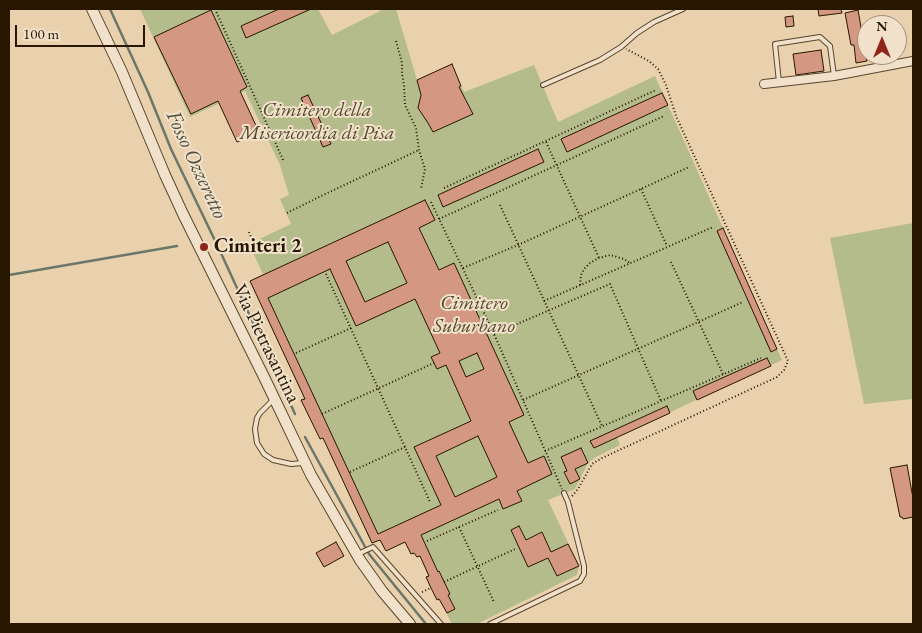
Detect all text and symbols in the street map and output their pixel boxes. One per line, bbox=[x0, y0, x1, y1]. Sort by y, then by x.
scale bar bbox=[18, 15, 148, 47]
north arrow bbox=[857, 15, 907, 65]
text: N bbox=[876, 17, 888, 35]
text: 100 m bbox=[23, 24, 59, 43]
park label: Cimitero della Misericordia di Pisa bbox=[240, 99, 394, 146]
water label: Fosso Ozzeretto bbox=[160, 107, 232, 223]
place label: Cimiteri 2 bbox=[214, 235, 301, 259]
marker: Cimiteri 2 bbox=[198, 241, 210, 253]
street label: Via Pietrasantina bbox=[227, 281, 305, 407]
park label: Cimitero Suburbano bbox=[433, 292, 515, 339]

